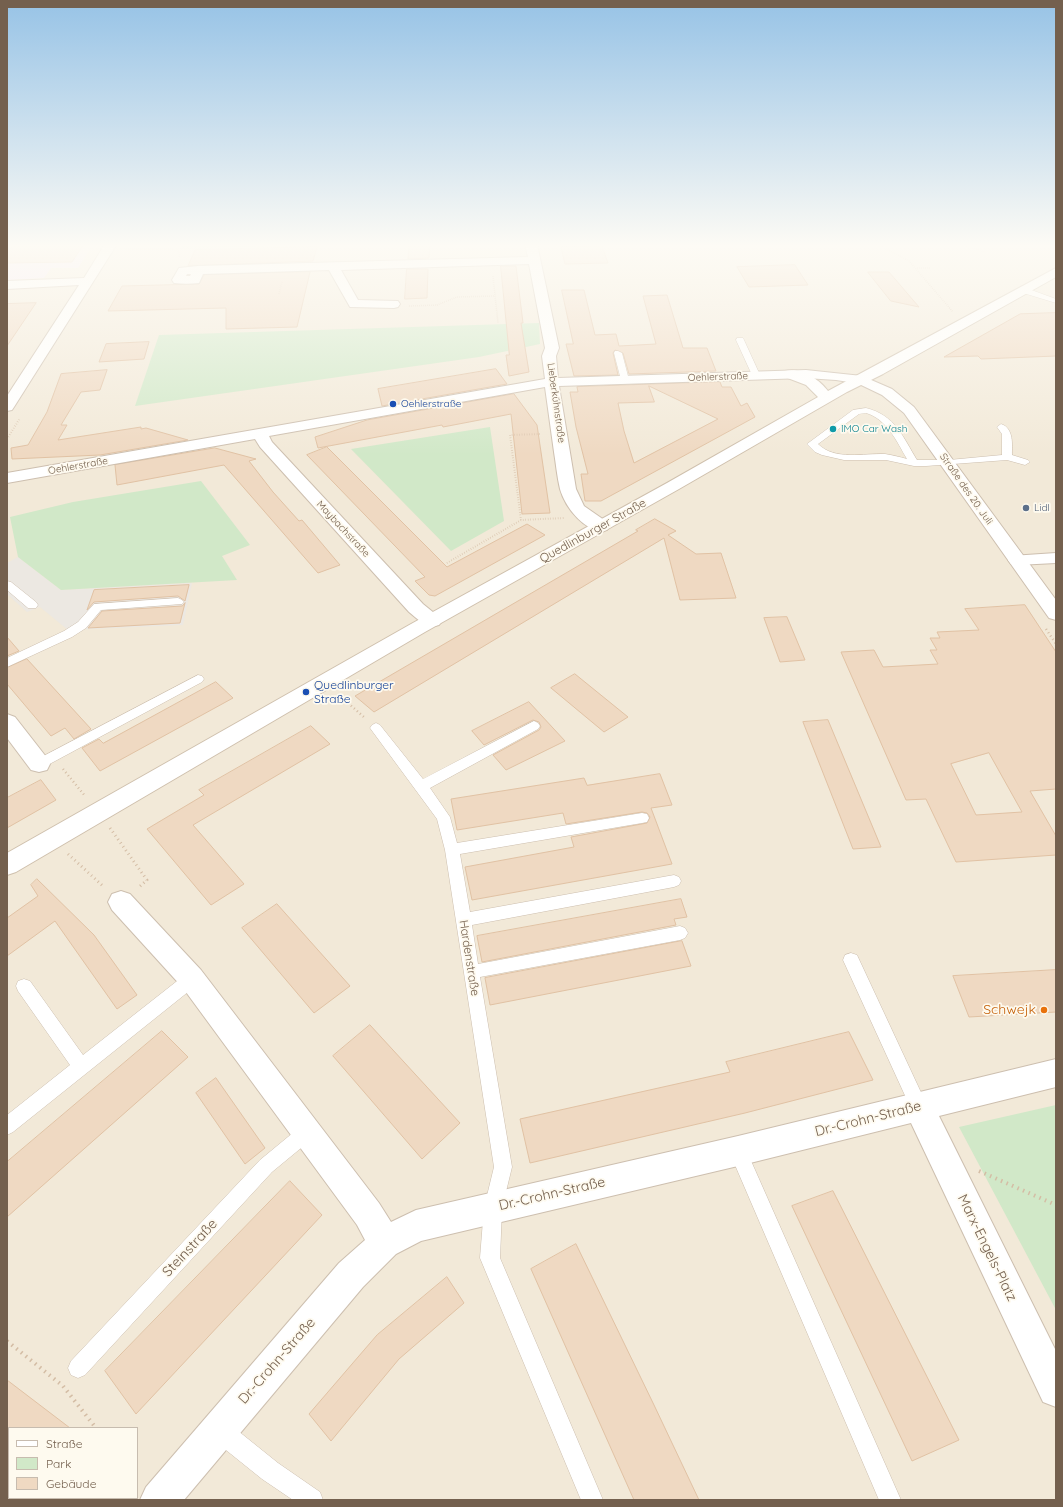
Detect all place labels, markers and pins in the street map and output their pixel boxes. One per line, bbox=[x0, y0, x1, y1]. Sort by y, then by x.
place label: Oehlerstraße bbox=[401, 398, 461, 410]
marker: Oehlerstraße bbox=[388, 399, 398, 409]
place label: IMO Car Wash bbox=[841, 423, 907, 435]
marker: IMO Car Wash bbox=[828, 424, 838, 434]
place label: Lidl bbox=[1034, 502, 1050, 514]
marker: Lidl bbox=[1021, 503, 1031, 513]
place label: Quedlinburger Straße bbox=[314, 678, 394, 706]
marker: Quedlinburger Straße bbox=[301, 687, 311, 697]
place label: Schwejk bbox=[983, 1002, 1036, 1018]
marker: Schwejk bbox=[1039, 1005, 1049, 1015]

